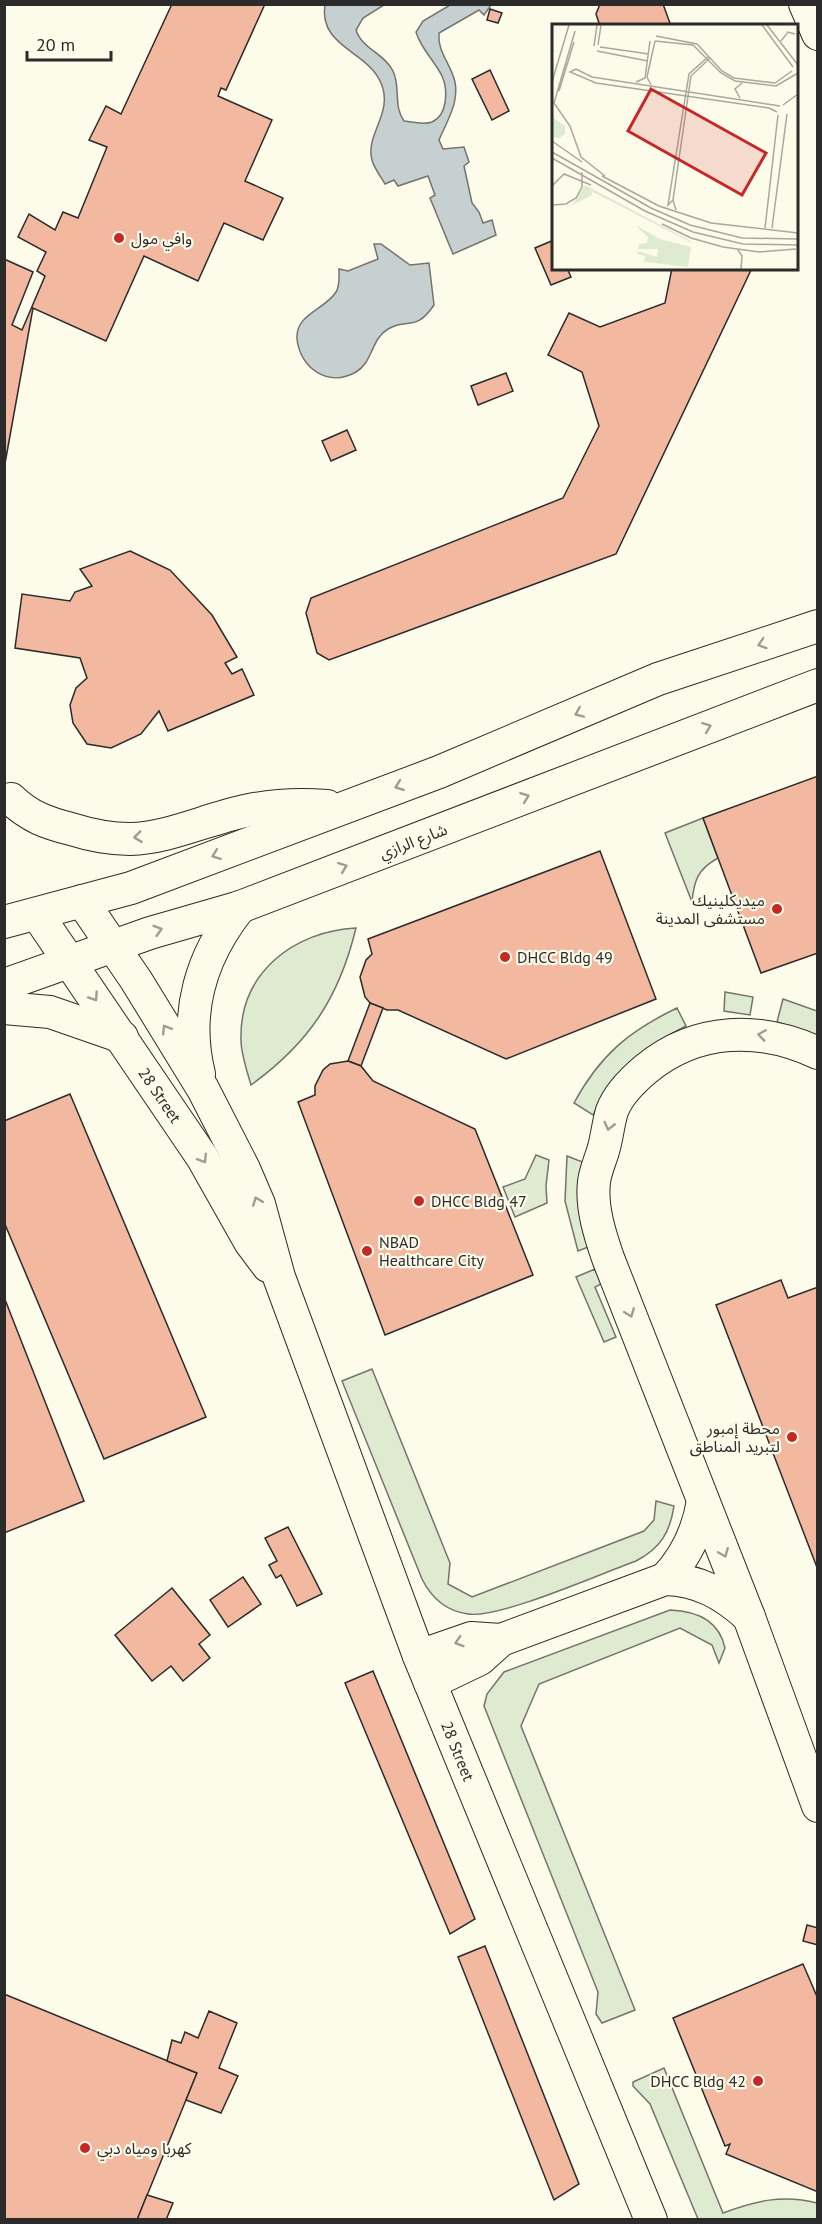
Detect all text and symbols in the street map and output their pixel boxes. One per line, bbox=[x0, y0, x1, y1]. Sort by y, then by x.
scale bar bbox=[27, 24, 111, 62]
inset map bbox=[552, 24, 798, 270]
text: 20 m bbox=[36, 33, 75, 56]
place label: وافي مول bbox=[131, 228, 192, 251]
marker: وافي مول bbox=[112, 231, 126, 245]
one-way arrow bbox=[757, 637, 768, 649]
one-way arrow bbox=[575, 706, 586, 718]
one-way arrow bbox=[701, 722, 712, 735]
one-way arrow bbox=[394, 779, 405, 792]
one-way arrow bbox=[519, 792, 530, 805]
street label: شارع الرازي bbox=[376, 819, 451, 866]
one-way arrow bbox=[133, 831, 142, 843]
one-way arrow bbox=[212, 848, 223, 860]
one-way arrow bbox=[337, 862, 348, 875]
place label: ميديكلينيك مستشفى المدينة bbox=[656, 890, 765, 928]
marker: ميديكلينيك مستشفى المدينة bbox=[770, 902, 784, 916]
one-way arrow bbox=[153, 925, 163, 938]
place label: DHCC Bldg 49 bbox=[517, 947, 613, 967]
marker: DHCC Bldg 49 bbox=[498, 950, 512, 964]
one-way arrow bbox=[87, 990, 98, 1001]
one-way arrow bbox=[161, 1025, 173, 1035]
one-way arrow bbox=[758, 1030, 767, 1042]
street label: 28 Street bbox=[134, 1063, 186, 1127]
one-way arrow bbox=[603, 1121, 616, 1131]
one-way arrow bbox=[196, 1152, 207, 1163]
place label: DHCC Bldg 47 bbox=[431, 1191, 527, 1211]
marker: DHCC Bldg 47 bbox=[412, 1194, 426, 1208]
one-way arrow bbox=[252, 1196, 264, 1207]
place label: NBAD Healthcare City bbox=[379, 1232, 485, 1270]
marker: NBAD Healthcare City bbox=[360, 1244, 374, 1258]
one-way arrow bbox=[623, 1307, 635, 1318]
place label: محطة إمبور لتبريد المناطق bbox=[690, 1418, 780, 1457]
marker: محطة إمبور لتبريد المناطق bbox=[785, 1430, 799, 1444]
one-way arrow bbox=[717, 1547, 729, 1558]
one-way arrow bbox=[454, 1635, 465, 1647]
street label: 28 Street bbox=[437, 1718, 479, 1784]
place label: DHCC Bldg 42 bbox=[650, 2071, 746, 2091]
marker: DHCC Bldg 42 bbox=[751, 2074, 765, 2088]
place label: كهربا ومياه دبي bbox=[97, 2138, 192, 2161]
marker: كهربا ومياه دبي bbox=[78, 2141, 92, 2155]

